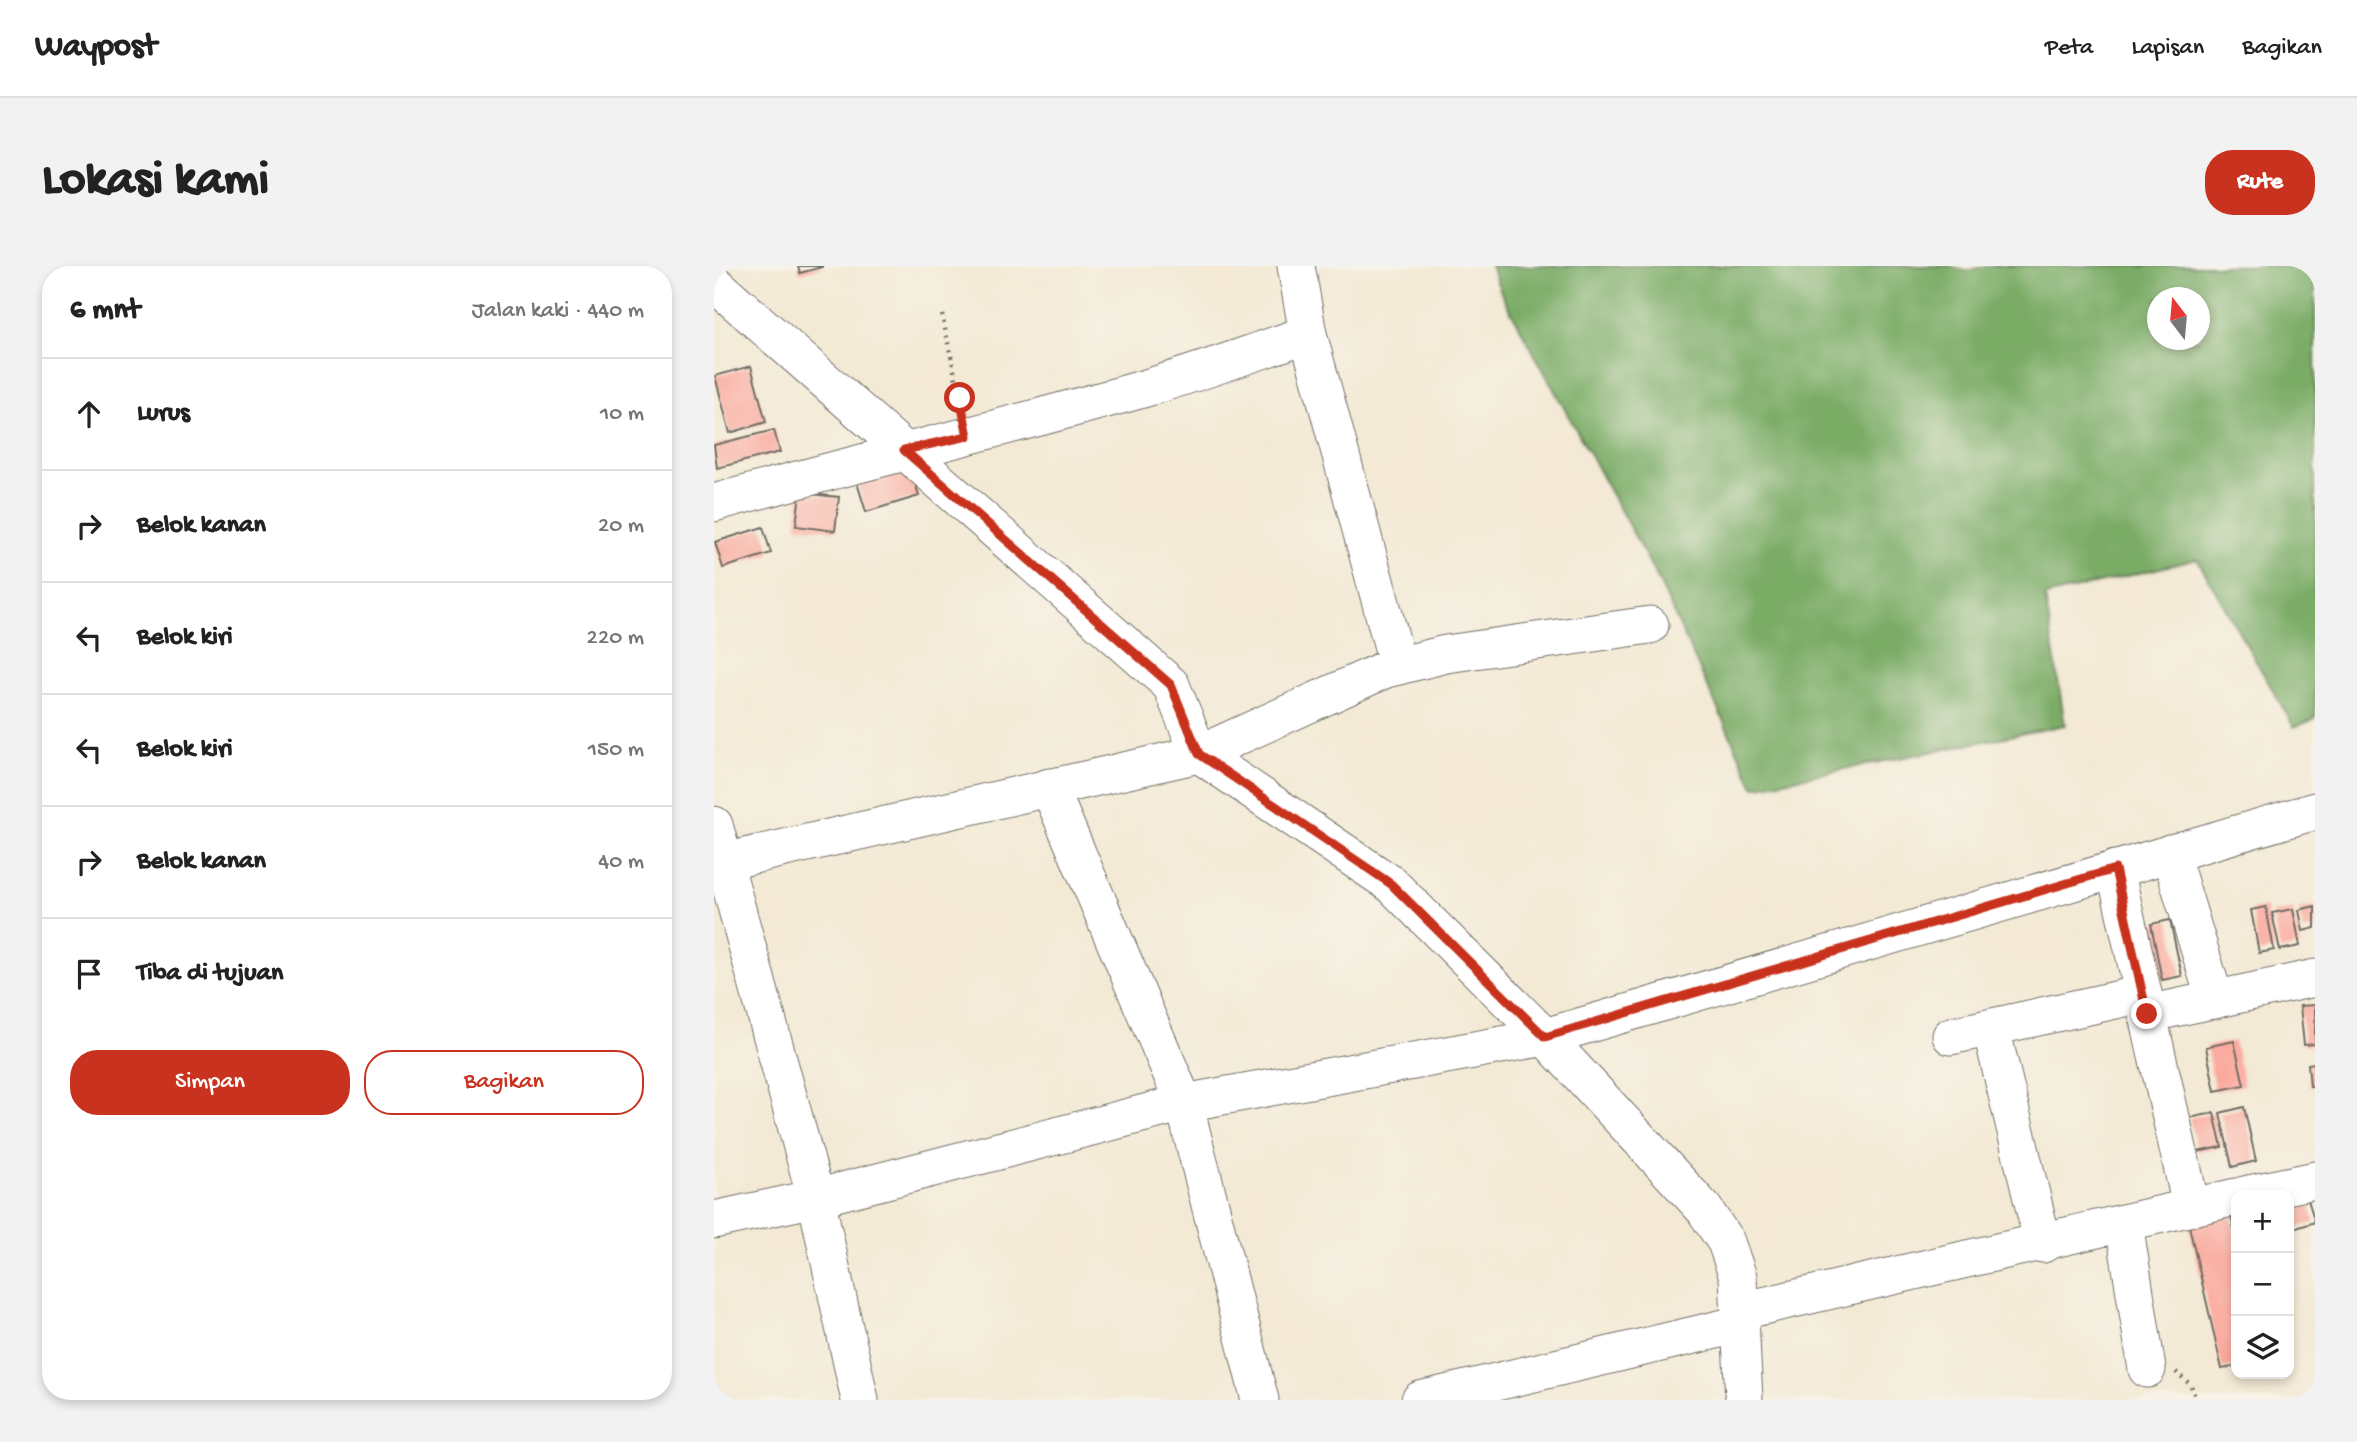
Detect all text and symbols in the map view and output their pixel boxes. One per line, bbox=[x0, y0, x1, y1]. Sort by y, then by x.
text: Waypost bbox=[35, 29, 157, 67]
text: Peta bbox=[2045, 34, 2093, 63]
text: Lapisan bbox=[2131, 34, 2204, 63]
text: Bagikan bbox=[2242, 34, 2322, 63]
button: Rute bbox=[2205, 150, 2315, 215]
text: Lokasi kami bbox=[42, 153, 269, 211]
north arrow bbox=[2147, 287, 2210, 350]
text: 6 mnt bbox=[70, 294, 140, 329]
text: Jalan kaki · 440 m bbox=[472, 298, 644, 325]
route start bbox=[944, 382, 975, 413]
icon: ahead bbox=[70, 395, 108, 433]
text: Lurus bbox=[137, 399, 190, 430]
text: 10 m bbox=[600, 401, 644, 428]
icon: right bbox=[70, 507, 108, 545]
text: Belok kanan bbox=[137, 511, 266, 542]
text: 20 m bbox=[598, 513, 644, 540]
icon: left bbox=[70, 619, 108, 657]
text: Belok kiri bbox=[137, 623, 233, 654]
text: 220 m bbox=[587, 625, 644, 652]
icon: left bbox=[70, 731, 108, 769]
text: Belok kiri bbox=[137, 735, 233, 766]
text: 150 m bbox=[588, 737, 644, 764]
icon: right bbox=[70, 843, 108, 881]
text: Belok kanan bbox=[137, 847, 266, 878]
text: 40 m bbox=[598, 849, 644, 876]
icon: arrive bbox=[70, 955, 108, 993]
text: Tiba di tujuan bbox=[137, 959, 283, 990]
route end bbox=[2131, 998, 2162, 1029]
button: Simpan bbox=[70, 1050, 350, 1115]
button: Bagikan bbox=[364, 1050, 644, 1115]
map controls bbox=[2231, 1190, 2294, 1379]
button: + bbox=[2231, 1190, 2294, 1253]
button: − bbox=[2231, 1253, 2294, 1316]
button: layers bbox=[2231, 1316, 2294, 1379]

